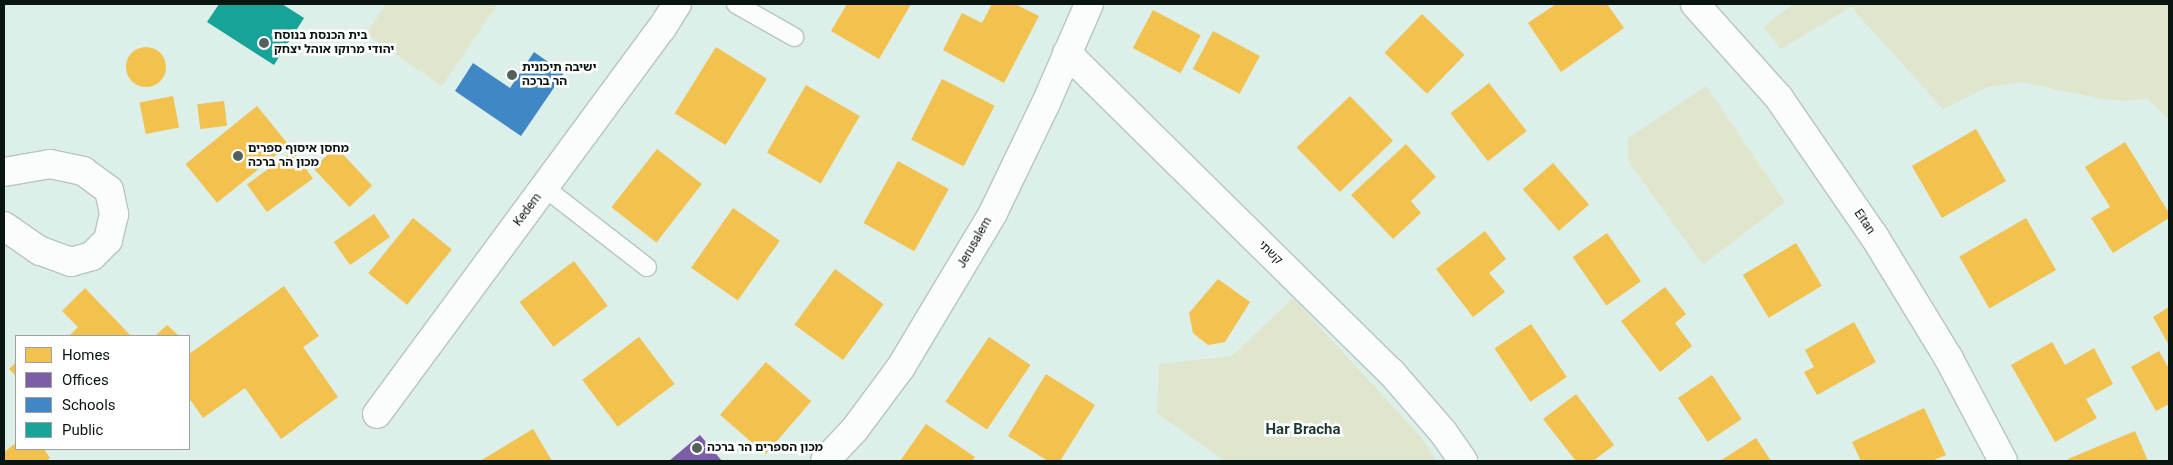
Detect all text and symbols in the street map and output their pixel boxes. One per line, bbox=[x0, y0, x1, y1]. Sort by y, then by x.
place label: בית הכנסת בנוסח יהודי מרוקו אוהל יצחק bbox=[274, 29, 394, 57]
marker: בית הכנסת בנוסח יהודי מרוקו אוהל יצחק bbox=[258, 37, 270, 49]
place label: ישיבה תיכונית הר ברכה bbox=[522, 61, 596, 89]
marker: ישיבה תיכונית הר ברכה bbox=[506, 69, 518, 81]
place label: מחסן איסוף ספרים מכון הר ברכה bbox=[248, 142, 349, 170]
marker: מחסן איסוף ספרים מכון הר ברכה bbox=[232, 150, 244, 162]
street label: Kedem bbox=[511, 191, 545, 229]
street label: Eitan bbox=[1851, 207, 1877, 237]
street label: Jerusalem bbox=[955, 215, 995, 271]
street label: קשתי bbox=[1255, 238, 1285, 268]
legend bbox=[15, 335, 190, 450]
text: Homes bbox=[62, 346, 110, 364]
text: Offices bbox=[62, 371, 109, 389]
text: Schools bbox=[62, 396, 116, 414]
text: Public bbox=[62, 421, 103, 439]
district label: Har Bracha bbox=[1266, 421, 1340, 439]
place label: מכון הספרים הר ברכה bbox=[707, 441, 823, 455]
marker: מכון הספרים הר ברכה bbox=[691, 442, 703, 454]

